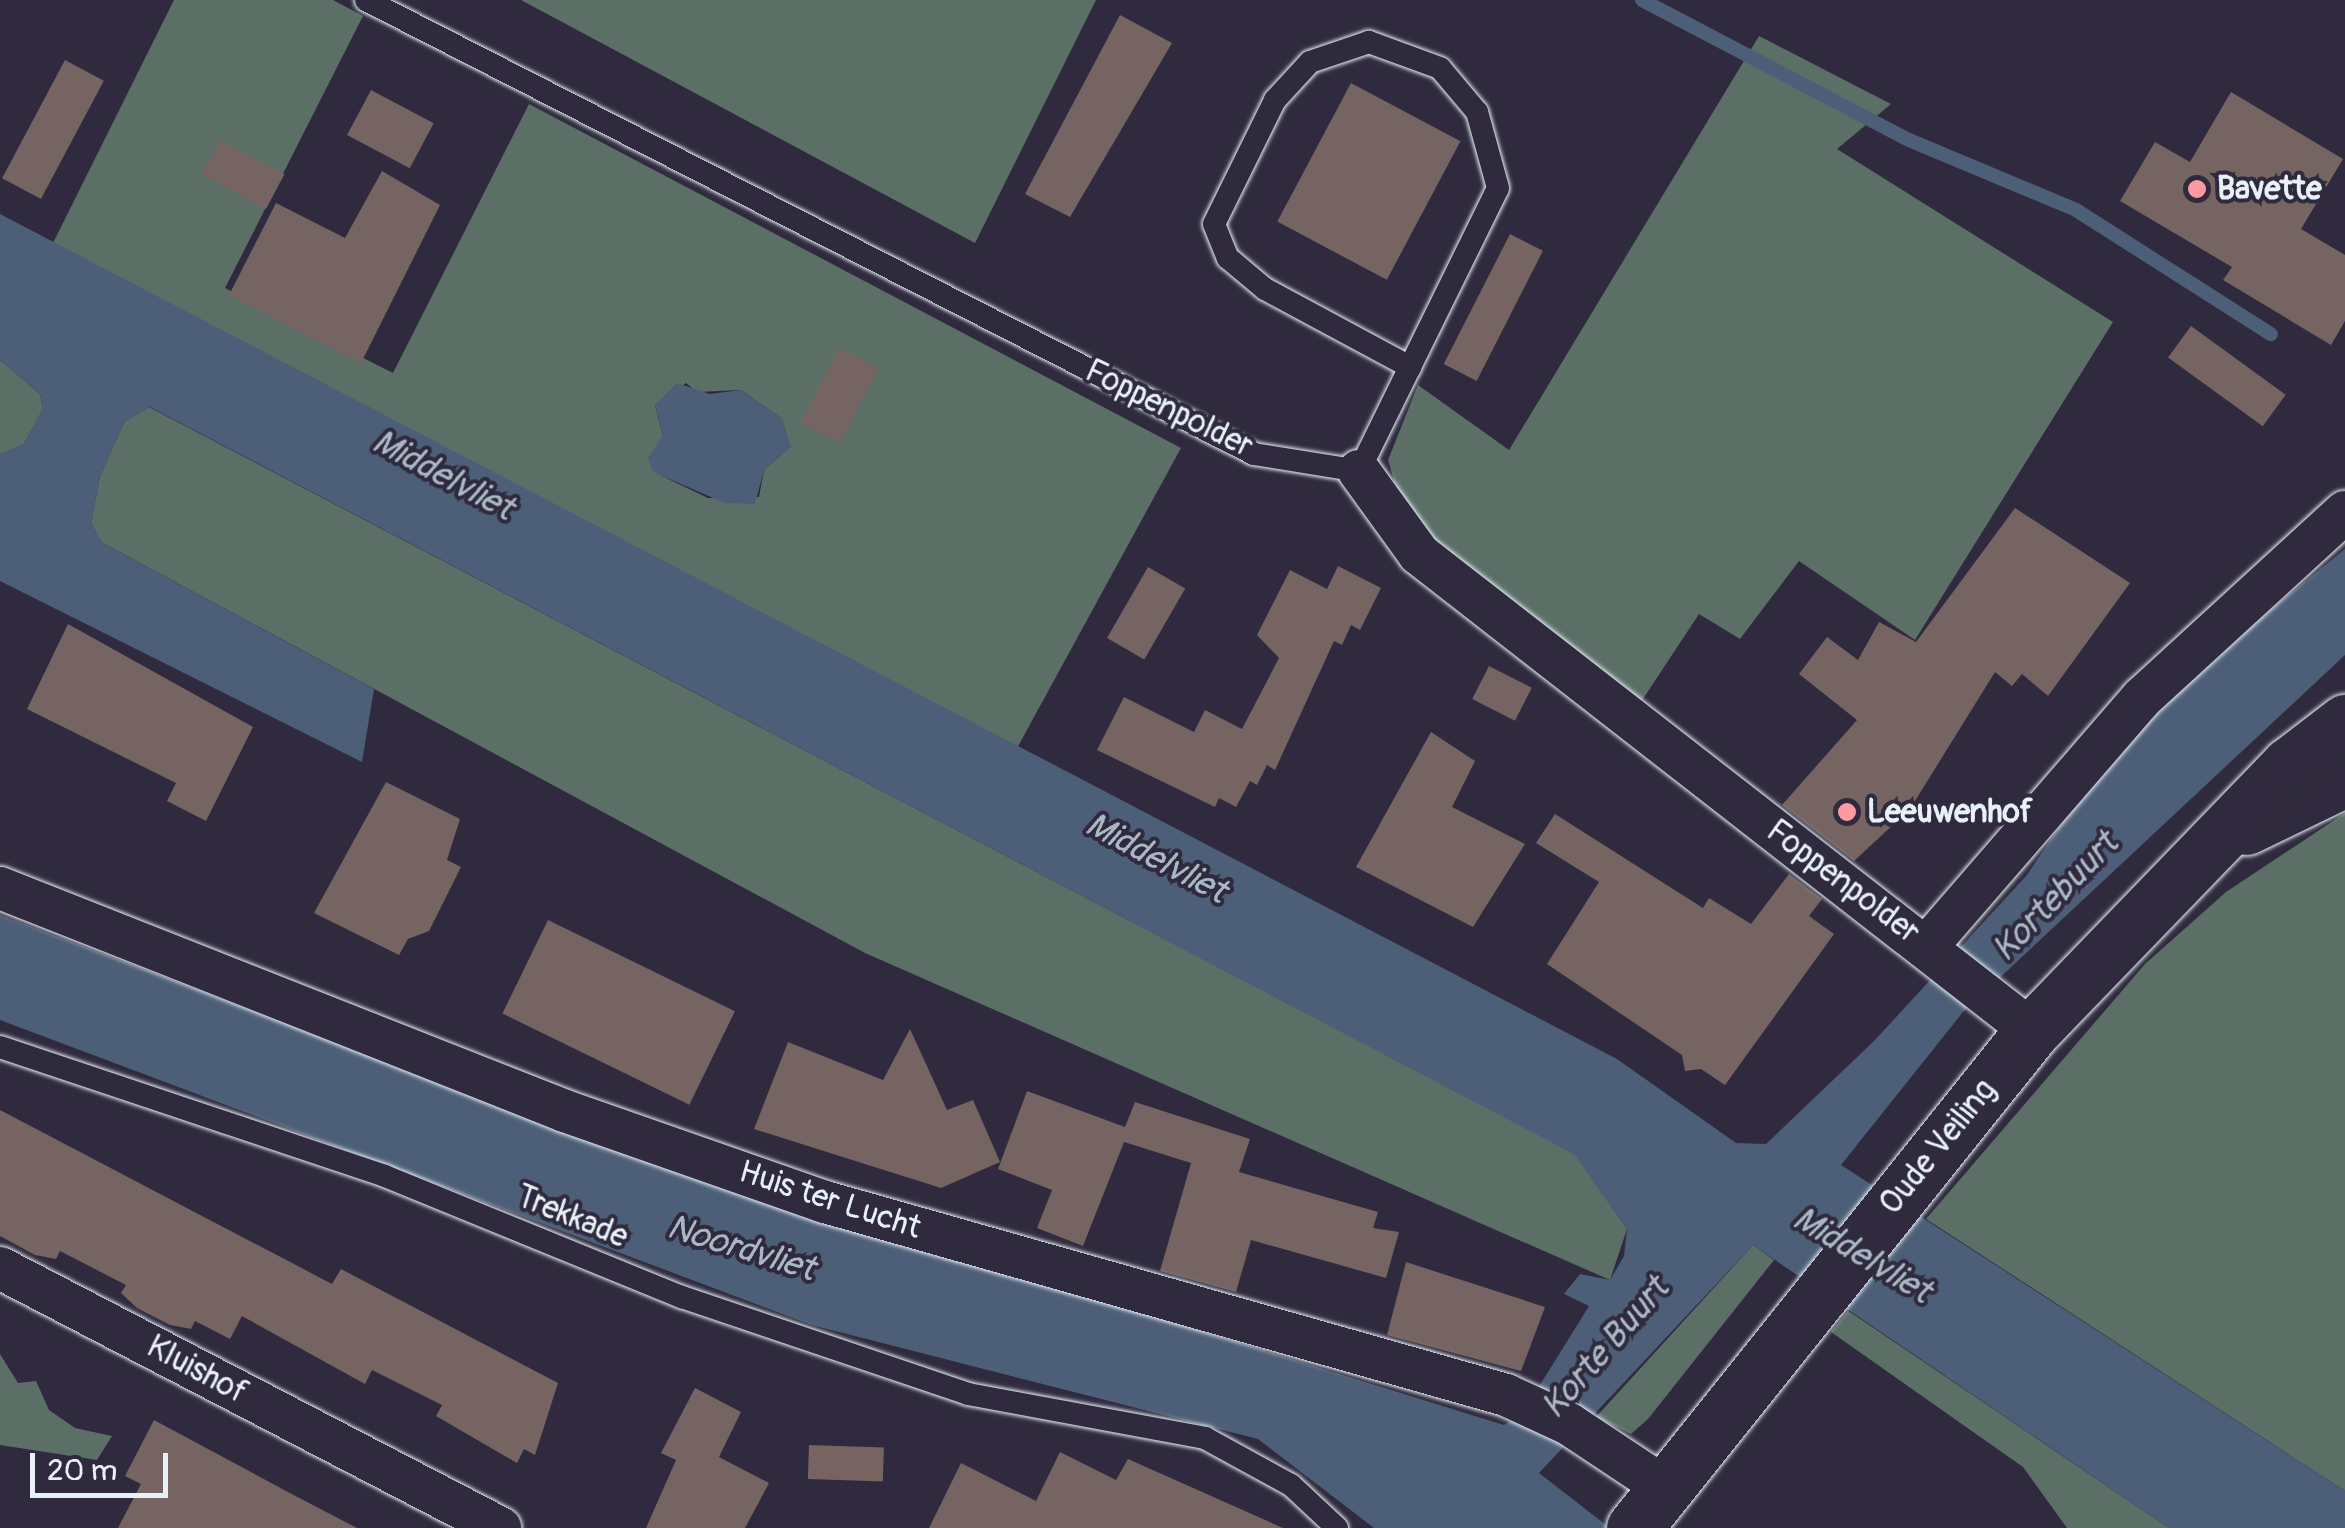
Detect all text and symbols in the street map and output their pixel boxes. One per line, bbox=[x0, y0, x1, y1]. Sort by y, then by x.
place label: Bavette bbox=[2217, 170, 2322, 208]
marker: Bavette bbox=[2186, 178, 2208, 200]
street label: Foppenpolder bbox=[1079, 352, 1259, 466]
water label: Middelvliet bbox=[365, 420, 521, 530]
place label: Leeuwenhof bbox=[1867, 793, 2033, 831]
marker: Leeuwenhof bbox=[1836, 801, 1858, 823]
water label: Middelvliet bbox=[1078, 803, 1234, 913]
street label: Foppenpolder bbox=[1759, 812, 1927, 952]
water label: Kortebuurt bbox=[1983, 824, 2127, 970]
street label: Oude Veiling bbox=[1872, 1072, 2004, 1222]
street label: Huis ter Lucht bbox=[734, 1153, 926, 1247]
street label: Trekkade bbox=[511, 1177, 633, 1257]
water label: Middelvliet bbox=[1785, 1198, 1939, 1312]
water label: Noordvliet bbox=[662, 1206, 820, 1290]
water label: Korte Buurt bbox=[1532, 1269, 1678, 1427]
street label: Kluishof bbox=[140, 1328, 254, 1412]
scale bar bbox=[35, 1433, 172, 1495]
text: 20 m bbox=[47, 1452, 117, 1489]

